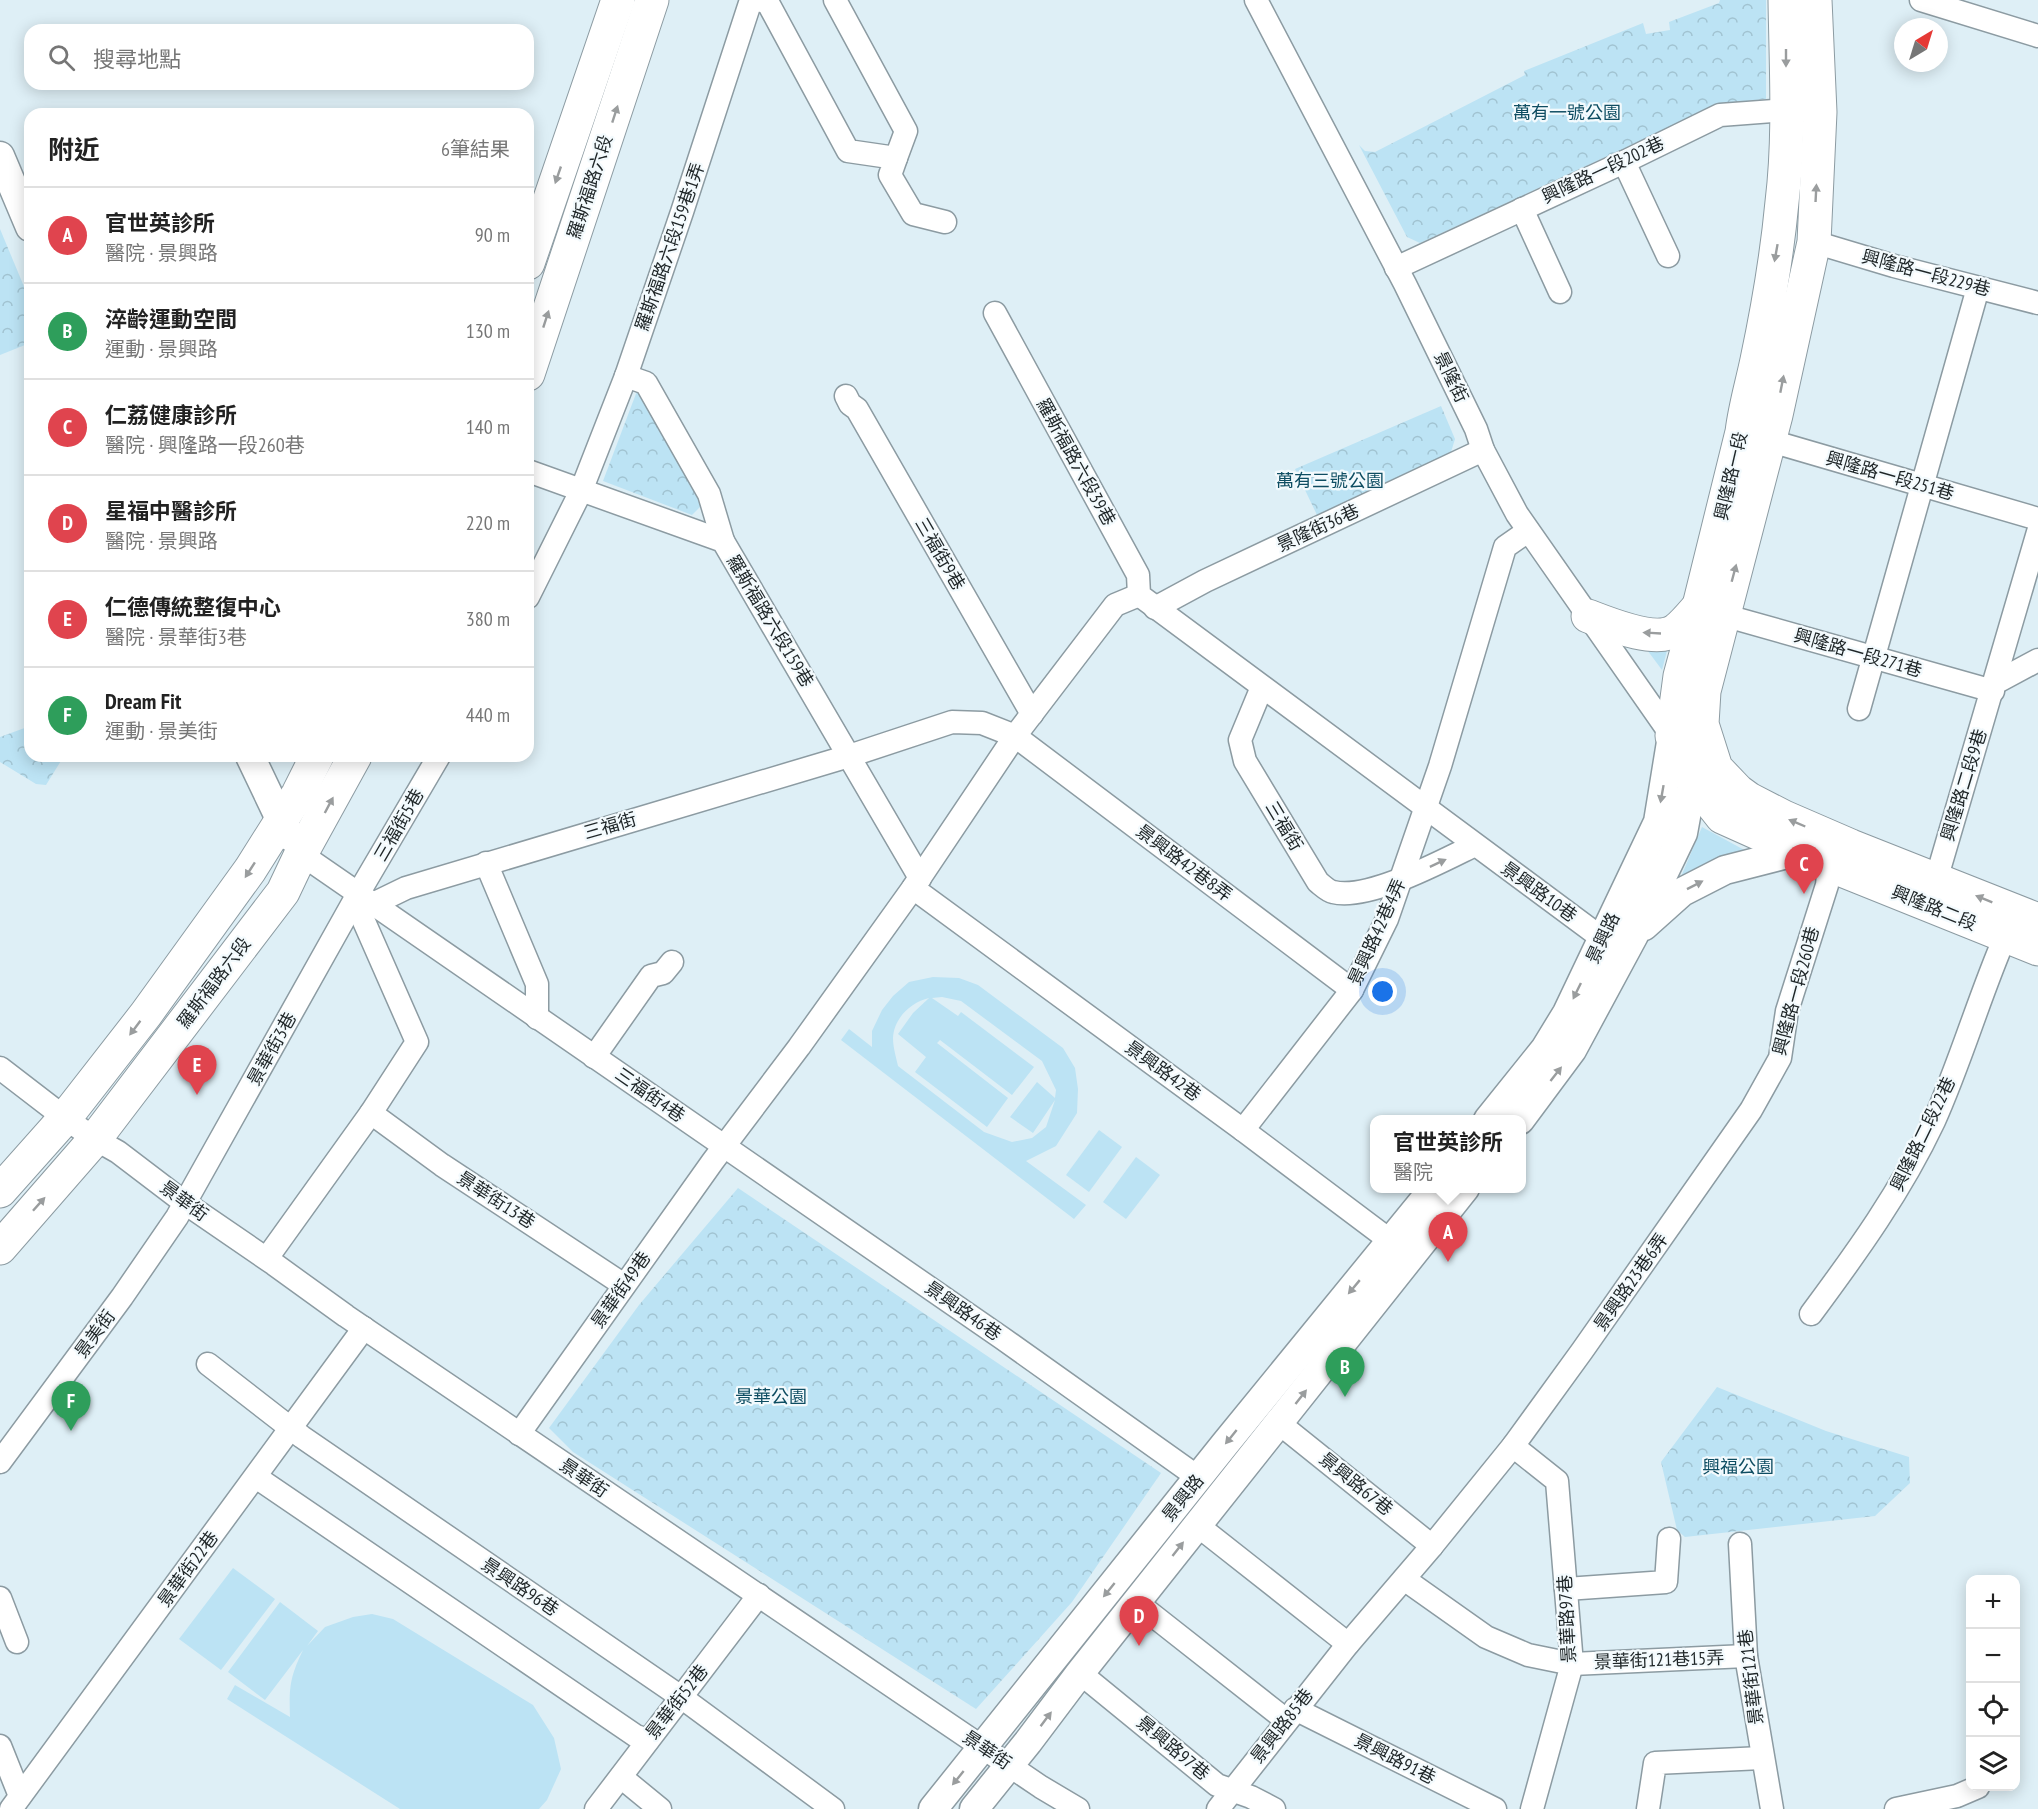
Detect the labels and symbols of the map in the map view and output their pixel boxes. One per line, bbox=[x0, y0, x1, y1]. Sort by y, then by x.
north arrow bbox=[1894, 18, 1948, 72]
one-way arrow bbox=[1781, 49, 1790, 68]
park label: 萬有一號公園 bbox=[1513, 101, 1621, 124]
one-way arrow bbox=[610, 105, 620, 123]
street label: 興隆路一段202巷 bbox=[1538, 131, 1668, 208]
street label: 羅斯福路六段 bbox=[562, 132, 617, 242]
street label: 羅斯福路六段159巷1弄 bbox=[630, 160, 709, 334]
one-way arrow bbox=[553, 166, 562, 184]
one-way arrow bbox=[1811, 183, 1820, 202]
one-way arrow bbox=[1771, 244, 1780, 263]
street label: 興隆路一段229巷 bbox=[1859, 244, 1993, 301]
one-way arrow bbox=[542, 310, 552, 328]
street label: 景隆街 bbox=[1429, 347, 1474, 406]
one-way arrow bbox=[1778, 375, 1787, 394]
street label: 羅斯福路六段39巷 bbox=[1032, 394, 1121, 530]
street label: 興隆路一段 bbox=[1709, 429, 1752, 522]
street label: 興隆路一段251巷 bbox=[1823, 446, 1957, 505]
park label: 萬有三號公園 bbox=[1276, 469, 1384, 492]
street label: 景隆街36巷 bbox=[1273, 498, 1363, 557]
street label: 三福街9巷 bbox=[910, 513, 970, 594]
street label: 羅斯福路六段159巷 bbox=[722, 550, 819, 691]
one-way arrow bbox=[1729, 564, 1739, 582]
street label: 興隆路一段271巷 bbox=[1791, 623, 1925, 682]
one-way arrow bbox=[1642, 629, 1661, 638]
street label: 興隆路二段9巷 bbox=[1936, 726, 1991, 844]
street label: 三福街5巷 bbox=[369, 784, 429, 865]
one-way arrow bbox=[1658, 784, 1667, 803]
one-way arrow bbox=[324, 797, 334, 814]
street label: 三福街 bbox=[1261, 797, 1308, 855]
street label: 三福街 bbox=[581, 807, 639, 844]
one-way arrow bbox=[1788, 818, 1806, 828]
street label: 景興路42巷8弄 bbox=[1132, 819, 1237, 906]
pin: C bbox=[1784, 844, 1824, 894]
street label: 景興路10巷 bbox=[1497, 856, 1582, 927]
one-way arrow bbox=[1430, 858, 1447, 867]
one-way arrow bbox=[244, 862, 255, 878]
street label: 景興路42巷4弄 bbox=[1343, 875, 1410, 989]
one-way arrow bbox=[1687, 880, 1704, 890]
street label: 興隆路二段 bbox=[1888, 880, 1980, 935]
one-way arrow bbox=[1974, 894, 1992, 904]
street label: 景興路 bbox=[1581, 908, 1624, 967]
street label: 興隆路一段260巷 bbox=[1767, 924, 1824, 1058]
street label: 羅斯福路六段 bbox=[172, 933, 255, 1033]
your location bbox=[1368, 977, 1397, 1006]
one-way arrow bbox=[1573, 983, 1582, 1000]
street label: 景華街3巷 bbox=[242, 1008, 301, 1089]
one-way arrow bbox=[130, 1021, 142, 1036]
street label: 景興路42巷 bbox=[1121, 1035, 1206, 1106]
pin: E bbox=[178, 1046, 216, 1095]
street label: 三福街4巷 bbox=[611, 1062, 690, 1127]
one-way arrow bbox=[1549, 1066, 1561, 1081]
street label: 興隆路二段22巷 bbox=[1885, 1073, 1960, 1195]
street label: 景華街13巷 bbox=[453, 1166, 540, 1233]
street label: 景華街 bbox=[156, 1175, 213, 1226]
one-way arrow bbox=[32, 1197, 46, 1212]
pin: A bbox=[1428, 1212, 1468, 1262]
street label: 景興路23巷6弄 bbox=[1588, 1228, 1673, 1335]
street label: 景華街49巷 bbox=[586, 1247, 655, 1332]
street label: 景興路46巷 bbox=[921, 1276, 1006, 1345]
one-way arrow bbox=[1349, 1279, 1361, 1294]
street label: 景美街 bbox=[69, 1305, 120, 1362]
pin: B bbox=[1326, 1348, 1364, 1397]
pin: F bbox=[52, 1382, 90, 1431]
park label: 景華公園 bbox=[735, 1385, 807, 1408]
one-way arrow bbox=[1294, 1389, 1306, 1404]
one-way arrow bbox=[1225, 1430, 1238, 1445]
street label: 景興路67巷 bbox=[1315, 1447, 1398, 1520]
street label: 景華街 bbox=[555, 1453, 613, 1502]
park label: 興福公園 bbox=[1702, 1455, 1774, 1478]
street label: 景興路 bbox=[1157, 1469, 1209, 1526]
street label: 景華街22巷 bbox=[152, 1526, 223, 1611]
one-way arrow bbox=[1172, 1541, 1184, 1556]
street label: 景興路96巷 bbox=[477, 1552, 563, 1621]
street label: 景華路97巷 bbox=[1553, 1574, 1580, 1664]
one-way arrow bbox=[1103, 1582, 1116, 1598]
pin: D bbox=[1120, 1596, 1158, 1646]
street label: 景華街121巷 bbox=[1733, 1628, 1768, 1726]
street label: 景華街121巷15弄 bbox=[1593, 1646, 1725, 1673]
street label: 景華街52巷 bbox=[640, 1660, 713, 1744]
street label: 景興路85巷 bbox=[1245, 1684, 1318, 1768]
street label: 景興路97巷 bbox=[1132, 1710, 1214, 1785]
one-way arrow bbox=[1039, 1711, 1052, 1727]
street label: 景華街 bbox=[958, 1725, 1016, 1774]
street label: 景興路91巷 bbox=[1351, 1728, 1440, 1789]
one-way arrow bbox=[951, 1770, 964, 1786]

